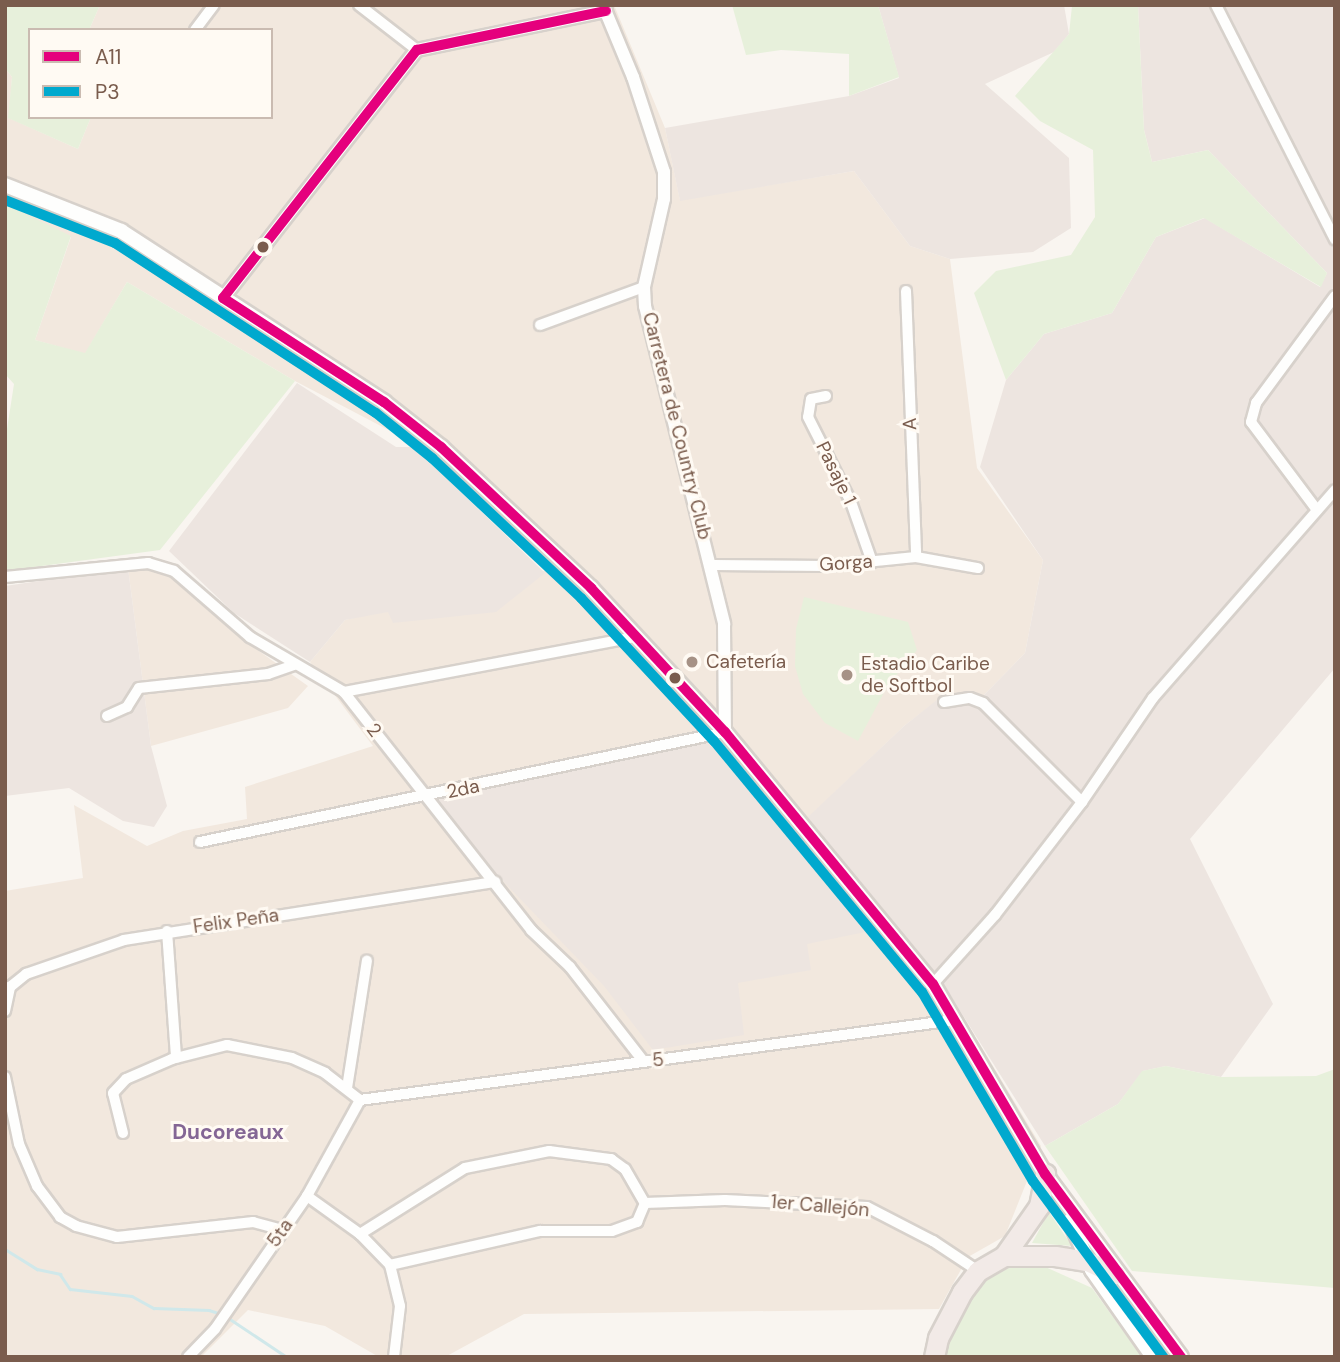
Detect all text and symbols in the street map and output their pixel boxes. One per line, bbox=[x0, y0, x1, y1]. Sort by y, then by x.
legend bbox=[28, 28, 273, 119]
text: A11 bbox=[95, 43, 121, 71]
text: P3 bbox=[95, 78, 120, 106]
unlabelled marker bbox=[256, 240, 270, 254]
street label: Carretera de Country Club bbox=[638, 310, 716, 542]
street label: A bbox=[898, 417, 922, 431]
street label: Pasaje 1 bbox=[811, 438, 861, 508]
street label: Gorga bbox=[819, 550, 873, 576]
place label: Cafetería bbox=[706, 651, 786, 673]
place label: Estadio Caribe de Softbol bbox=[861, 653, 990, 697]
marker: Cafetería bbox=[684, 654, 700, 670]
marker: Estadio Caribe de Softbol bbox=[839, 667, 855, 683]
unlabelled marker bbox=[668, 671, 682, 685]
street label: 2 bbox=[362, 719, 386, 741]
street label: 2da bbox=[445, 774, 481, 804]
street label: Felix Peña bbox=[192, 904, 280, 938]
street label: 5 bbox=[651, 1048, 665, 1072]
district label: Ducoreaux bbox=[172, 1119, 284, 1145]
street label: 1er Callejón bbox=[770, 1190, 870, 1222]
street label: 5ta bbox=[262, 1214, 298, 1252]

